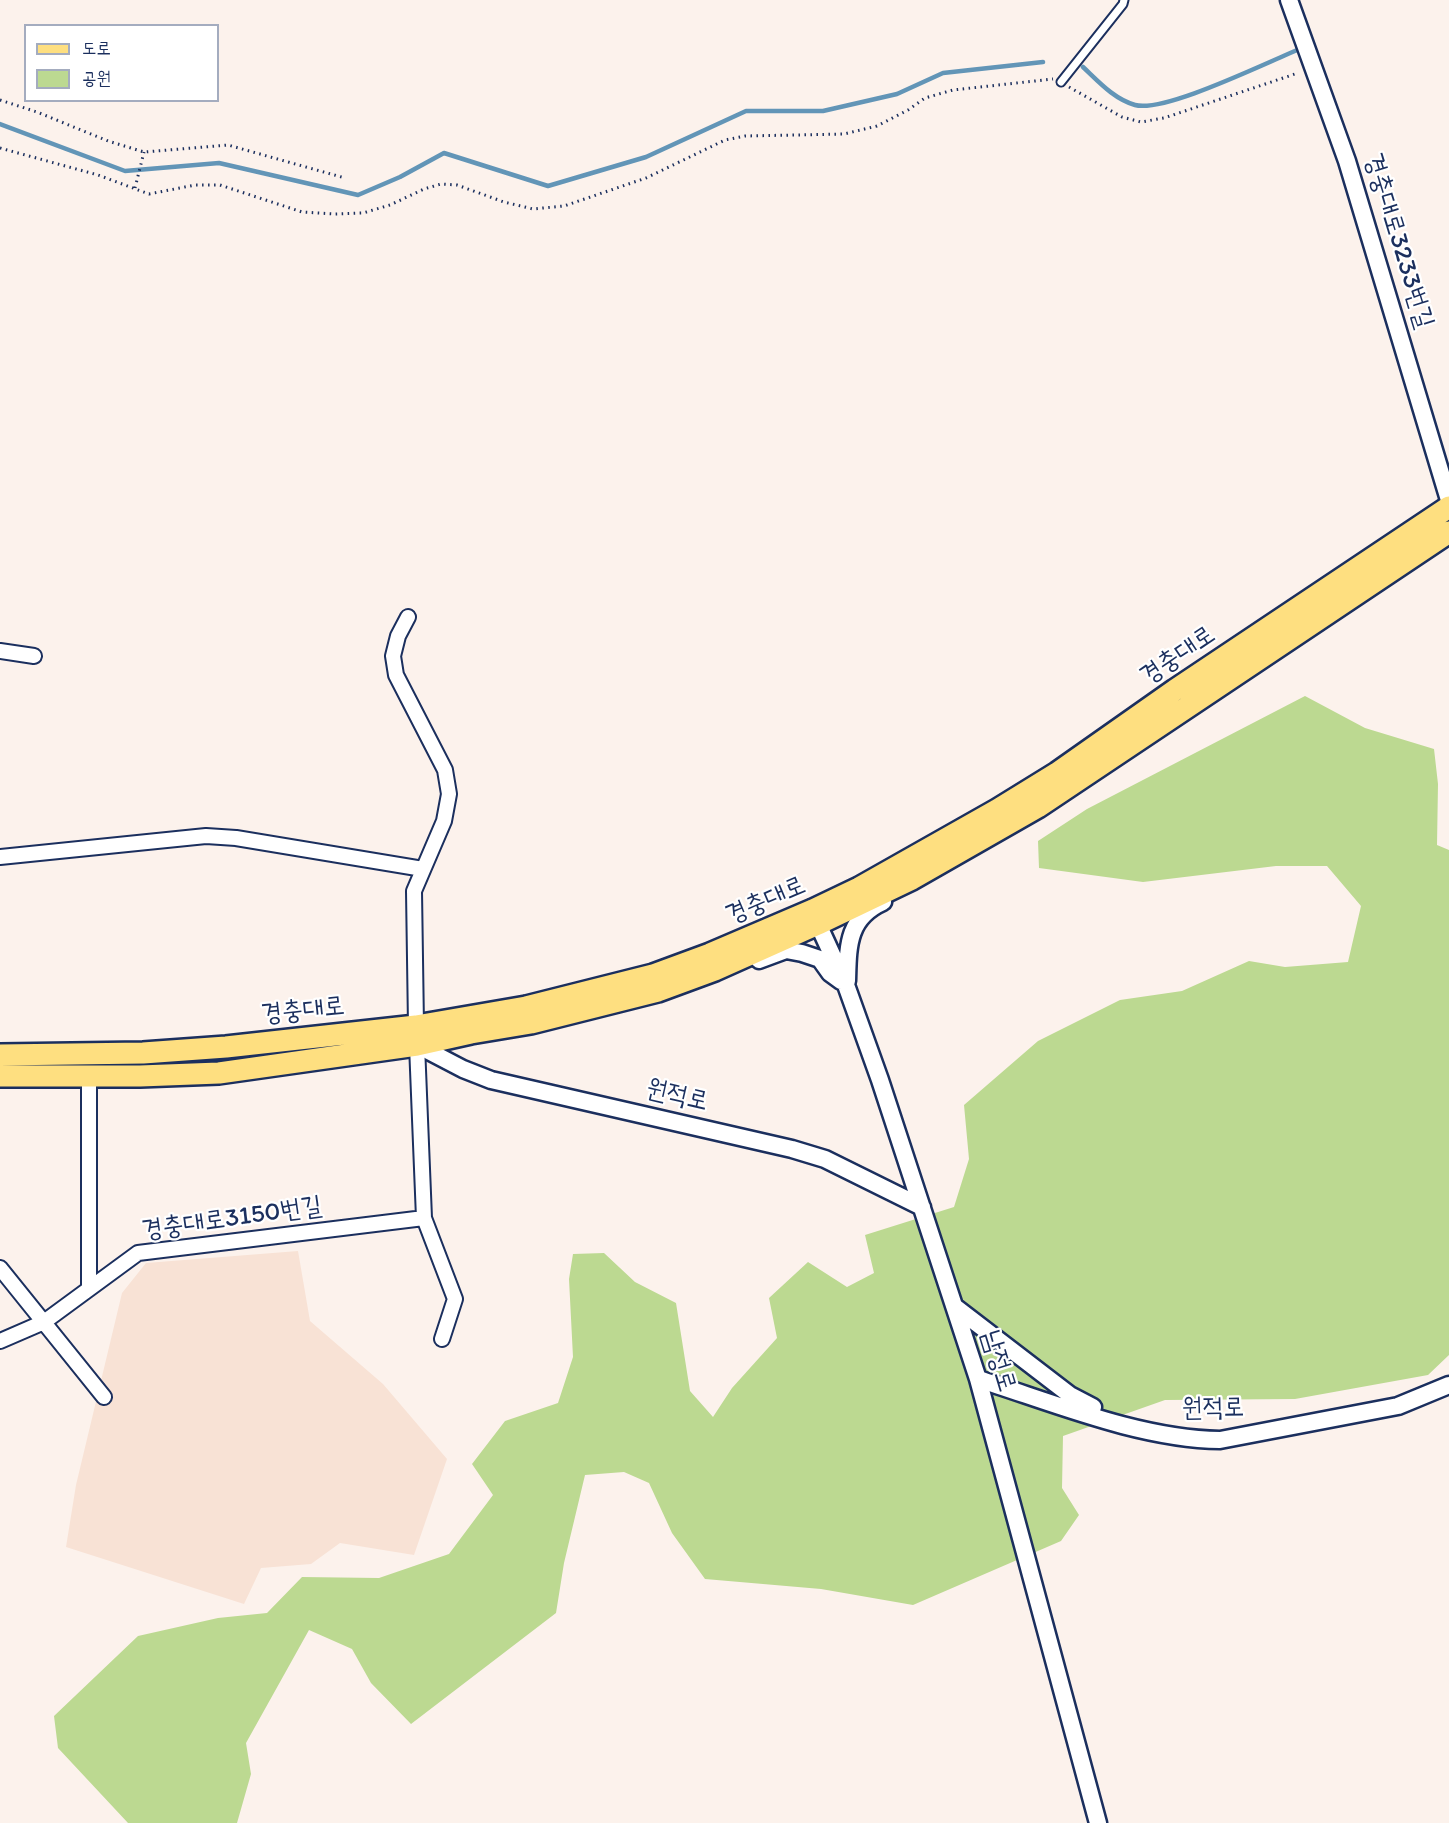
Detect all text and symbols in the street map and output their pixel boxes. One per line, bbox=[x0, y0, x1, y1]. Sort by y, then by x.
legend bbox=[24, 24, 219, 102]
text: 도로 bbox=[82, 37, 111, 59]
text: 공원 bbox=[82, 67, 111, 89]
street label: 경충대로3233번길 bbox=[1357, 150, 1439, 332]
street label: 경충대로 bbox=[1135, 620, 1221, 692]
street label: 경충대로 bbox=[721, 870, 811, 932]
street label: 경충대로 bbox=[260, 991, 346, 1031]
street label: 원적로 bbox=[643, 1074, 711, 1118]
street label: 경충대로3150번길 bbox=[140, 1191, 324, 1247]
street label: 남정로 bbox=[974, 1326, 1022, 1396]
street label: 원적로 bbox=[1181, 1393, 1245, 1425]

